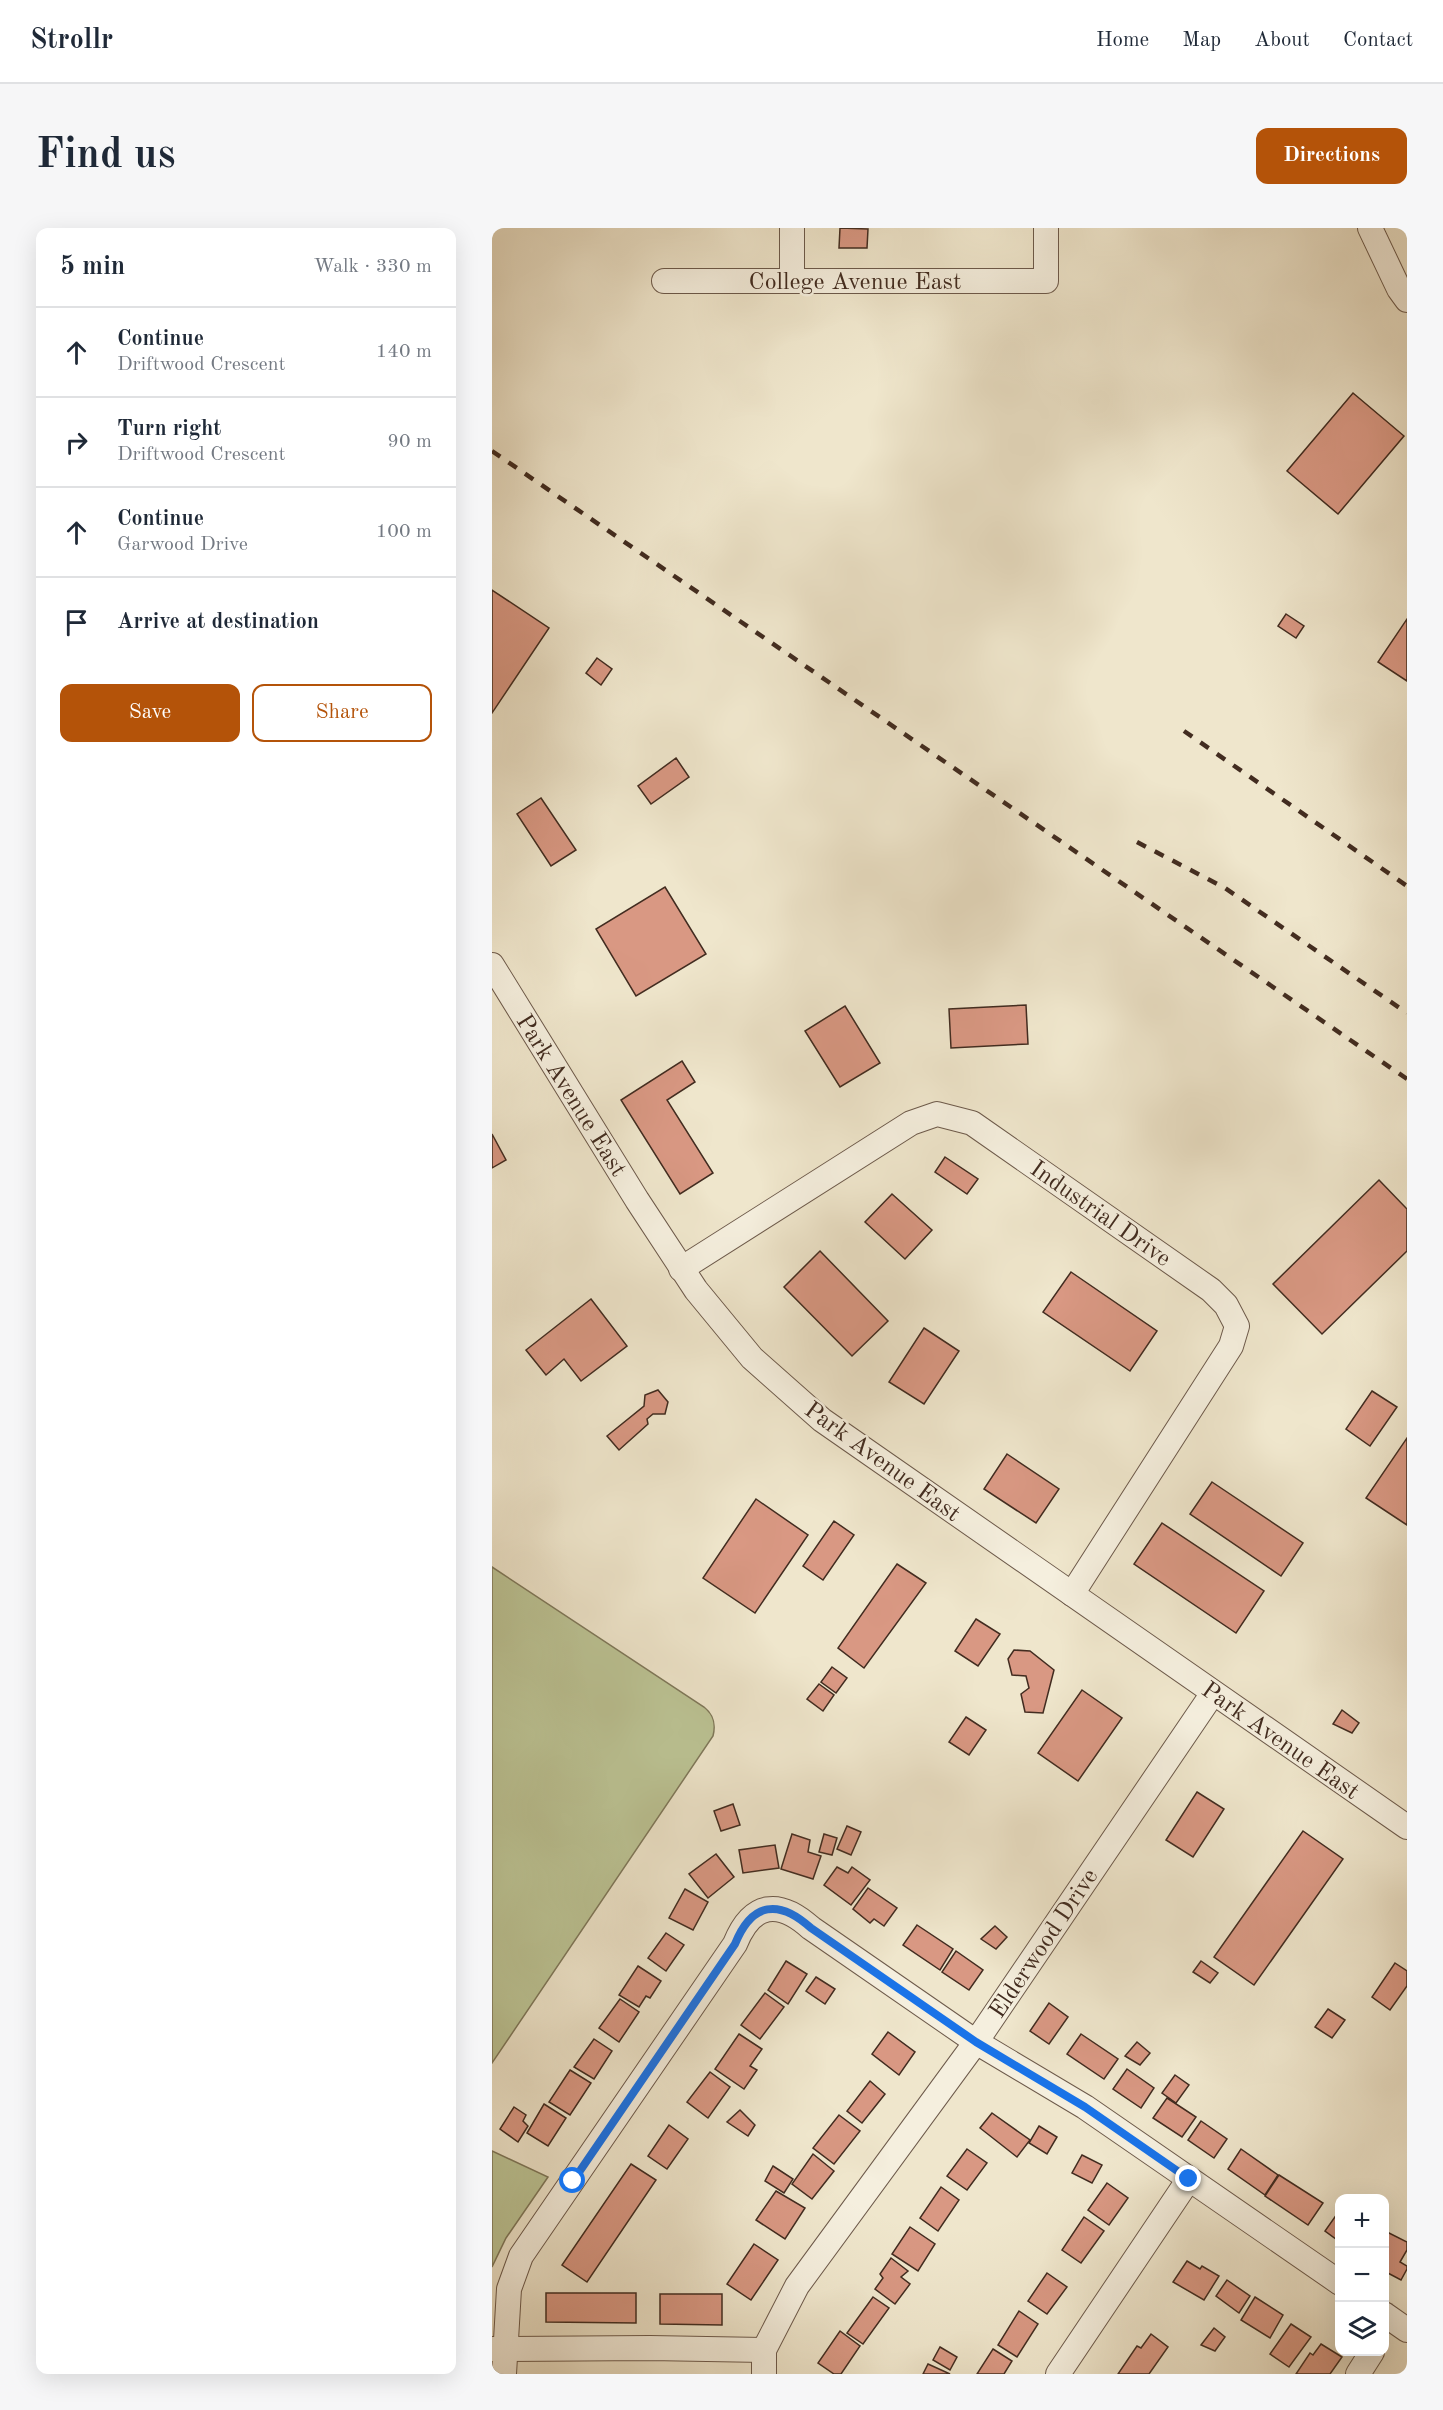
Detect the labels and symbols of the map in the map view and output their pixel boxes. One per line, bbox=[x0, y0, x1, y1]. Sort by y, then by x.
street label: College Avenue East bbox=[749, 271, 961, 295]
street label: Park Avenue East bbox=[511, 1011, 630, 1181]
street label: Industrial Drive bbox=[1025, 1157, 1175, 1272]
street label: Park Avenue East bbox=[799, 1398, 964, 1527]
street label: Park Avenue East bbox=[1197, 1678, 1363, 1805]
street label: Elderwood Drive bbox=[986, 1865, 1103, 2023]
route end bbox=[1175, 2165, 1201, 2191]
route start bbox=[559, 2167, 585, 2193]

